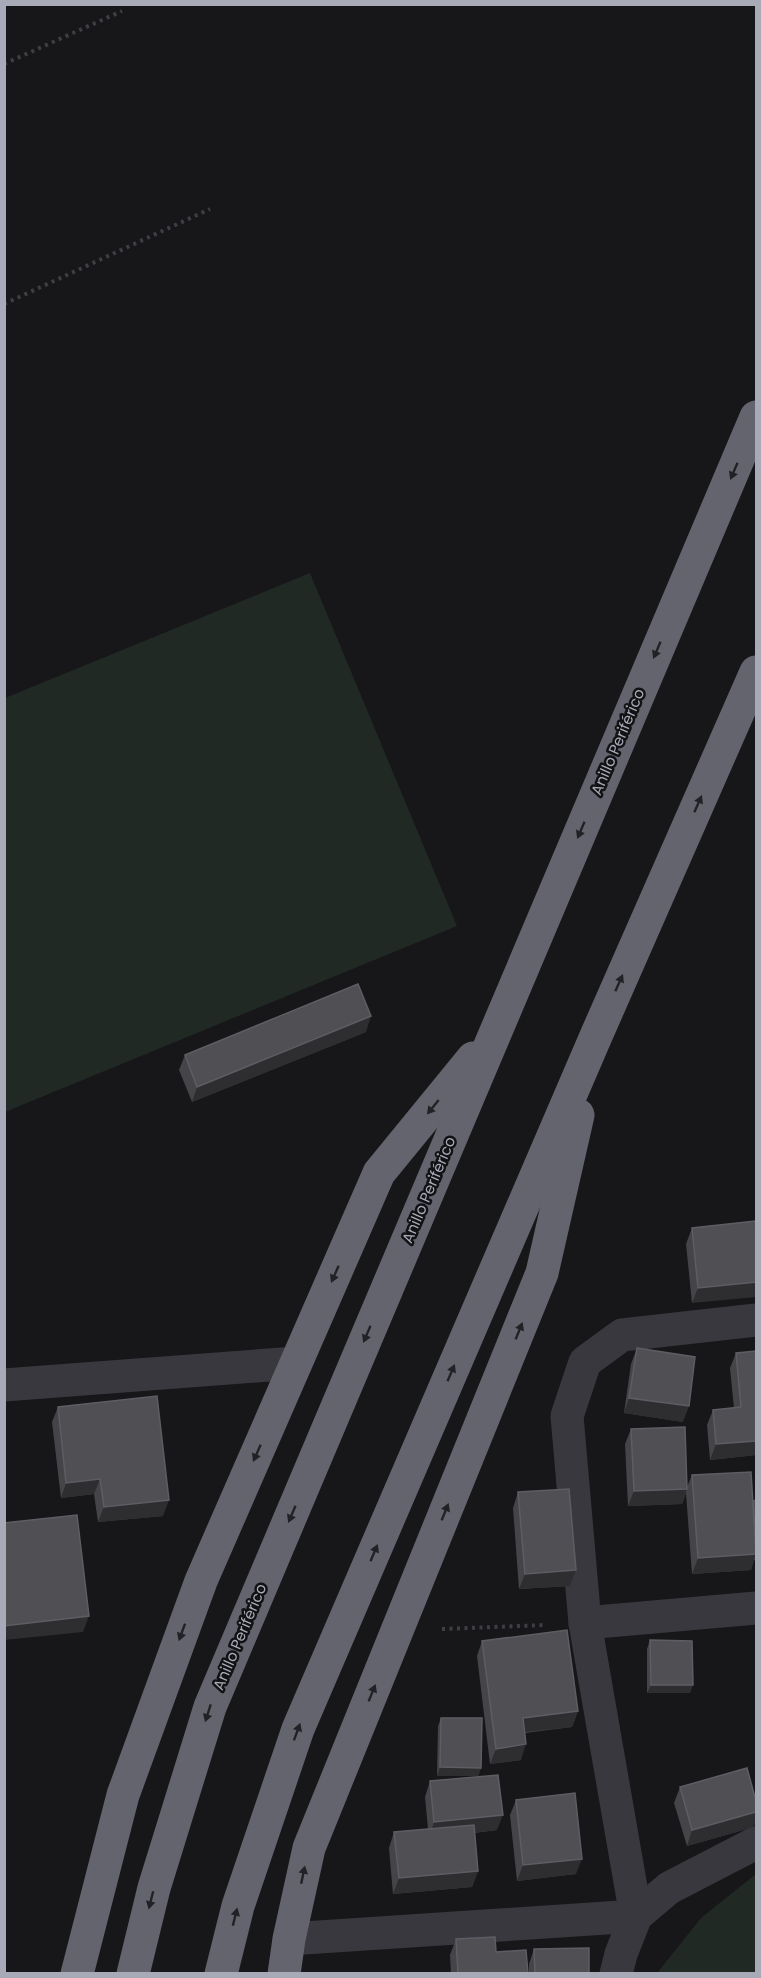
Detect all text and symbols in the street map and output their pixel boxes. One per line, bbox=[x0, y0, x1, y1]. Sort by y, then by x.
one-way arrow bbox=[729, 462, 738, 480]
one-way arrow bbox=[652, 642, 662, 660]
street label: Anillo Periférico bbox=[586, 685, 649, 798]
one-way arrow bbox=[693, 795, 703, 813]
one-way arrow bbox=[576, 821, 585, 839]
one-way arrow bbox=[615, 974, 624, 991]
one-way arrow bbox=[427, 1099, 440, 1114]
street label: Anillo Periférico bbox=[397, 1133, 460, 1246]
one-way arrow bbox=[331, 1265, 340, 1282]
one-way arrow bbox=[514, 1322, 524, 1340]
one-way arrow bbox=[362, 1326, 372, 1344]
one-way arrow bbox=[446, 1364, 456, 1382]
one-way arrow bbox=[252, 1444, 262, 1462]
one-way arrow bbox=[441, 1503, 451, 1521]
one-way arrow bbox=[286, 1505, 296, 1523]
one-way arrow bbox=[369, 1543, 379, 1561]
street label: Anillo Periférico bbox=[208, 1580, 271, 1693]
one-way arrow bbox=[177, 1624, 187, 1642]
one-way arrow bbox=[368, 1684, 377, 1702]
one-way arrow bbox=[203, 1704, 213, 1722]
one-way arrow bbox=[293, 1723, 303, 1741]
one-way arrow bbox=[299, 1866, 309, 1884]
one-way arrow bbox=[146, 1891, 156, 1909]
one-way arrow bbox=[231, 1908, 241, 1926]

